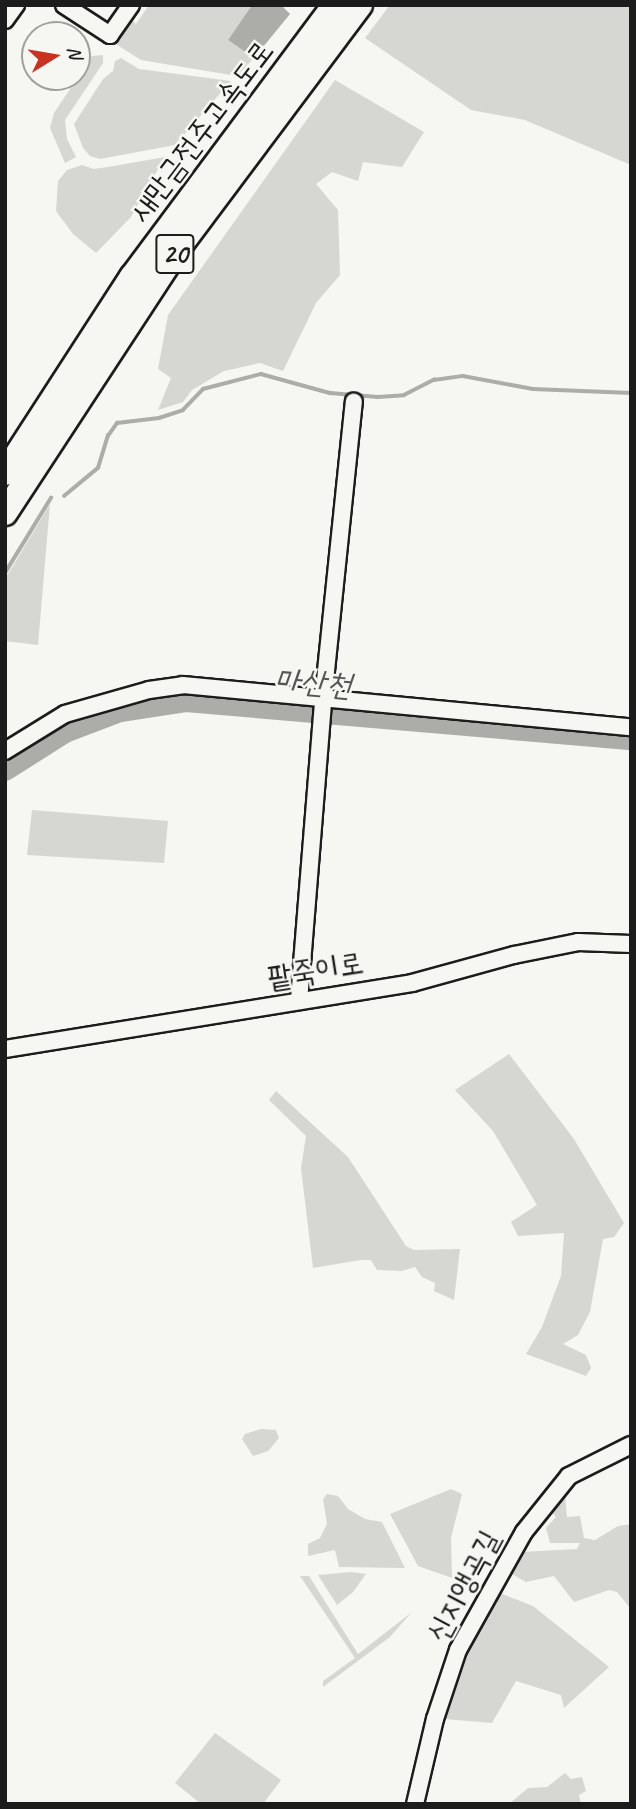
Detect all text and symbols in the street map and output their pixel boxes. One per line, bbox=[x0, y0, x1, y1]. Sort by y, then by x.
north arrow bbox=[21, 21, 91, 91]
street label: 새만금전주고속도로 bbox=[121, 33, 281, 229]
text: N bbox=[62, 44, 88, 60]
road number: 20 bbox=[154, 230, 196, 278]
water label: 마산천 bbox=[273, 661, 353, 705]
street label: 팥죽이로 bbox=[264, 945, 366, 995]
street label: 신지앵곡길 bbox=[419, 1524, 507, 1648]

